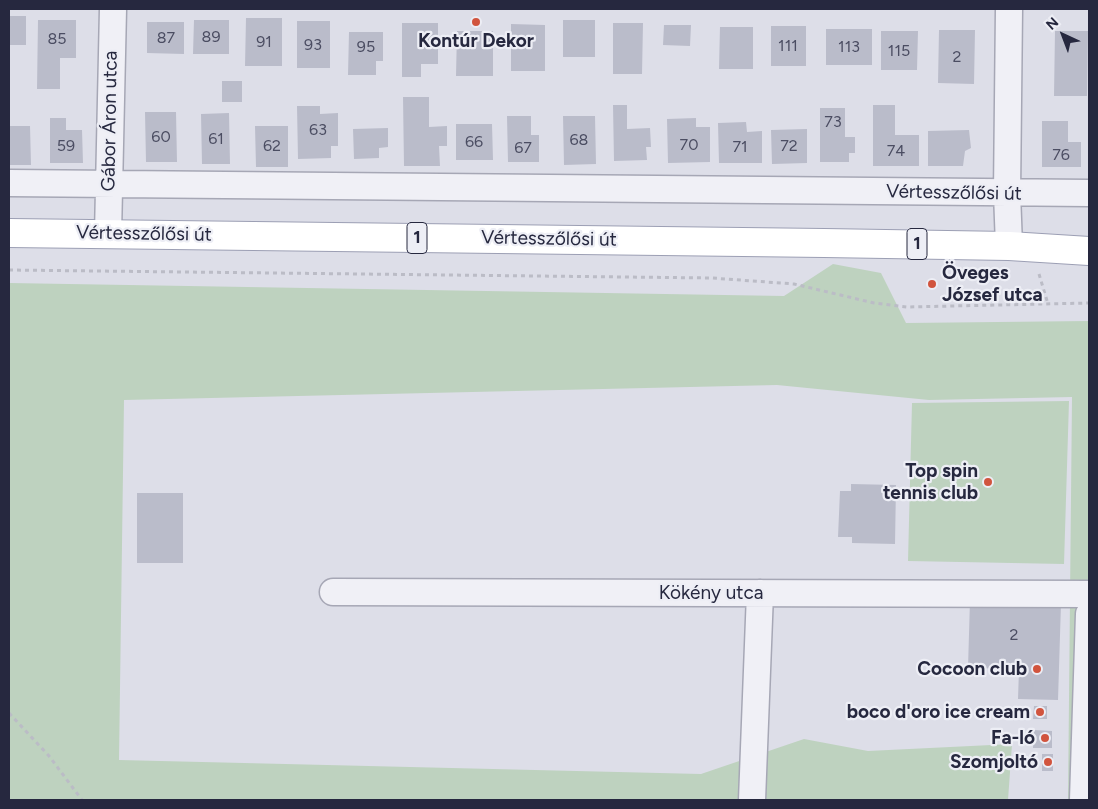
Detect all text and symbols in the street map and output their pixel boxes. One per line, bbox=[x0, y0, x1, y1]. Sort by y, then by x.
north arrow bbox=[1038, 10, 1088, 60]
text: N bbox=[1043, 14, 1062, 34]
marker: Kontúr Dekor bbox=[470, 16, 482, 28]
house number: 89 bbox=[202, 27, 220, 47]
house number: 87 bbox=[157, 28, 175, 48]
house number: 85 bbox=[47, 29, 67, 49]
place label: Kontúr Dekor bbox=[418, 30, 534, 52]
house number: 91 bbox=[256, 32, 272, 52]
house number: 93 bbox=[304, 35, 322, 55]
house number: 111 bbox=[778, 36, 798, 56]
house number: 95 bbox=[357, 37, 375, 57]
house number: 113 bbox=[838, 37, 860, 57]
house number: 115 bbox=[888, 41, 910, 61]
house number: 2 bbox=[953, 47, 961, 67]
street label: Gábor Áron utca bbox=[97, 50, 123, 192]
house number: 73 bbox=[824, 112, 842, 132]
house number: 63 bbox=[309, 120, 327, 140]
house number: 60 bbox=[151, 127, 171, 147]
house number: 61 bbox=[208, 129, 224, 149]
house number: 68 bbox=[570, 130, 588, 150]
house number: 66 bbox=[465, 132, 483, 152]
house number: 70 bbox=[680, 135, 698, 155]
house number: 59 bbox=[57, 136, 75, 156]
house number: 62 bbox=[263, 136, 281, 156]
house number: 72 bbox=[780, 136, 798, 156]
house number: 71 bbox=[732, 137, 748, 157]
house number: 67 bbox=[514, 138, 532, 158]
house number: 74 bbox=[887, 141, 905, 161]
house number: 76 bbox=[1052, 145, 1070, 165]
street label: Vértesszőlősi út bbox=[886, 180, 1022, 206]
street label: Vértesszőlősi út bbox=[76, 221, 212, 247]
road number: 1 bbox=[407, 222, 427, 254]
street label: Vértesszőlősi út bbox=[481, 226, 617, 252]
road number: 1 bbox=[907, 228, 927, 260]
place label: Öveges József utca bbox=[942, 262, 1043, 306]
marker: Öveges József utca bbox=[926, 278, 938, 290]
place label: Top spin tennis club bbox=[883, 460, 978, 504]
marker: Top spin tennis club bbox=[982, 476, 994, 488]
street label: Kökény utca bbox=[659, 582, 763, 604]
house number: 2 bbox=[1010, 625, 1018, 645]
place label: Cocoon club bbox=[917, 658, 1027, 680]
marker: Cocoon club bbox=[1031, 663, 1043, 675]
place label: boco d'oro ice cream bbox=[847, 701, 1030, 723]
marker: boco d'oro ice cream bbox=[1034, 706, 1046, 718]
place label: Fa-ló bbox=[991, 727, 1035, 749]
marker: Fa-ló bbox=[1039, 732, 1051, 744]
place label: Szomjoltó bbox=[950, 751, 1038, 773]
marker: Szomjoltó bbox=[1042, 756, 1054, 768]

